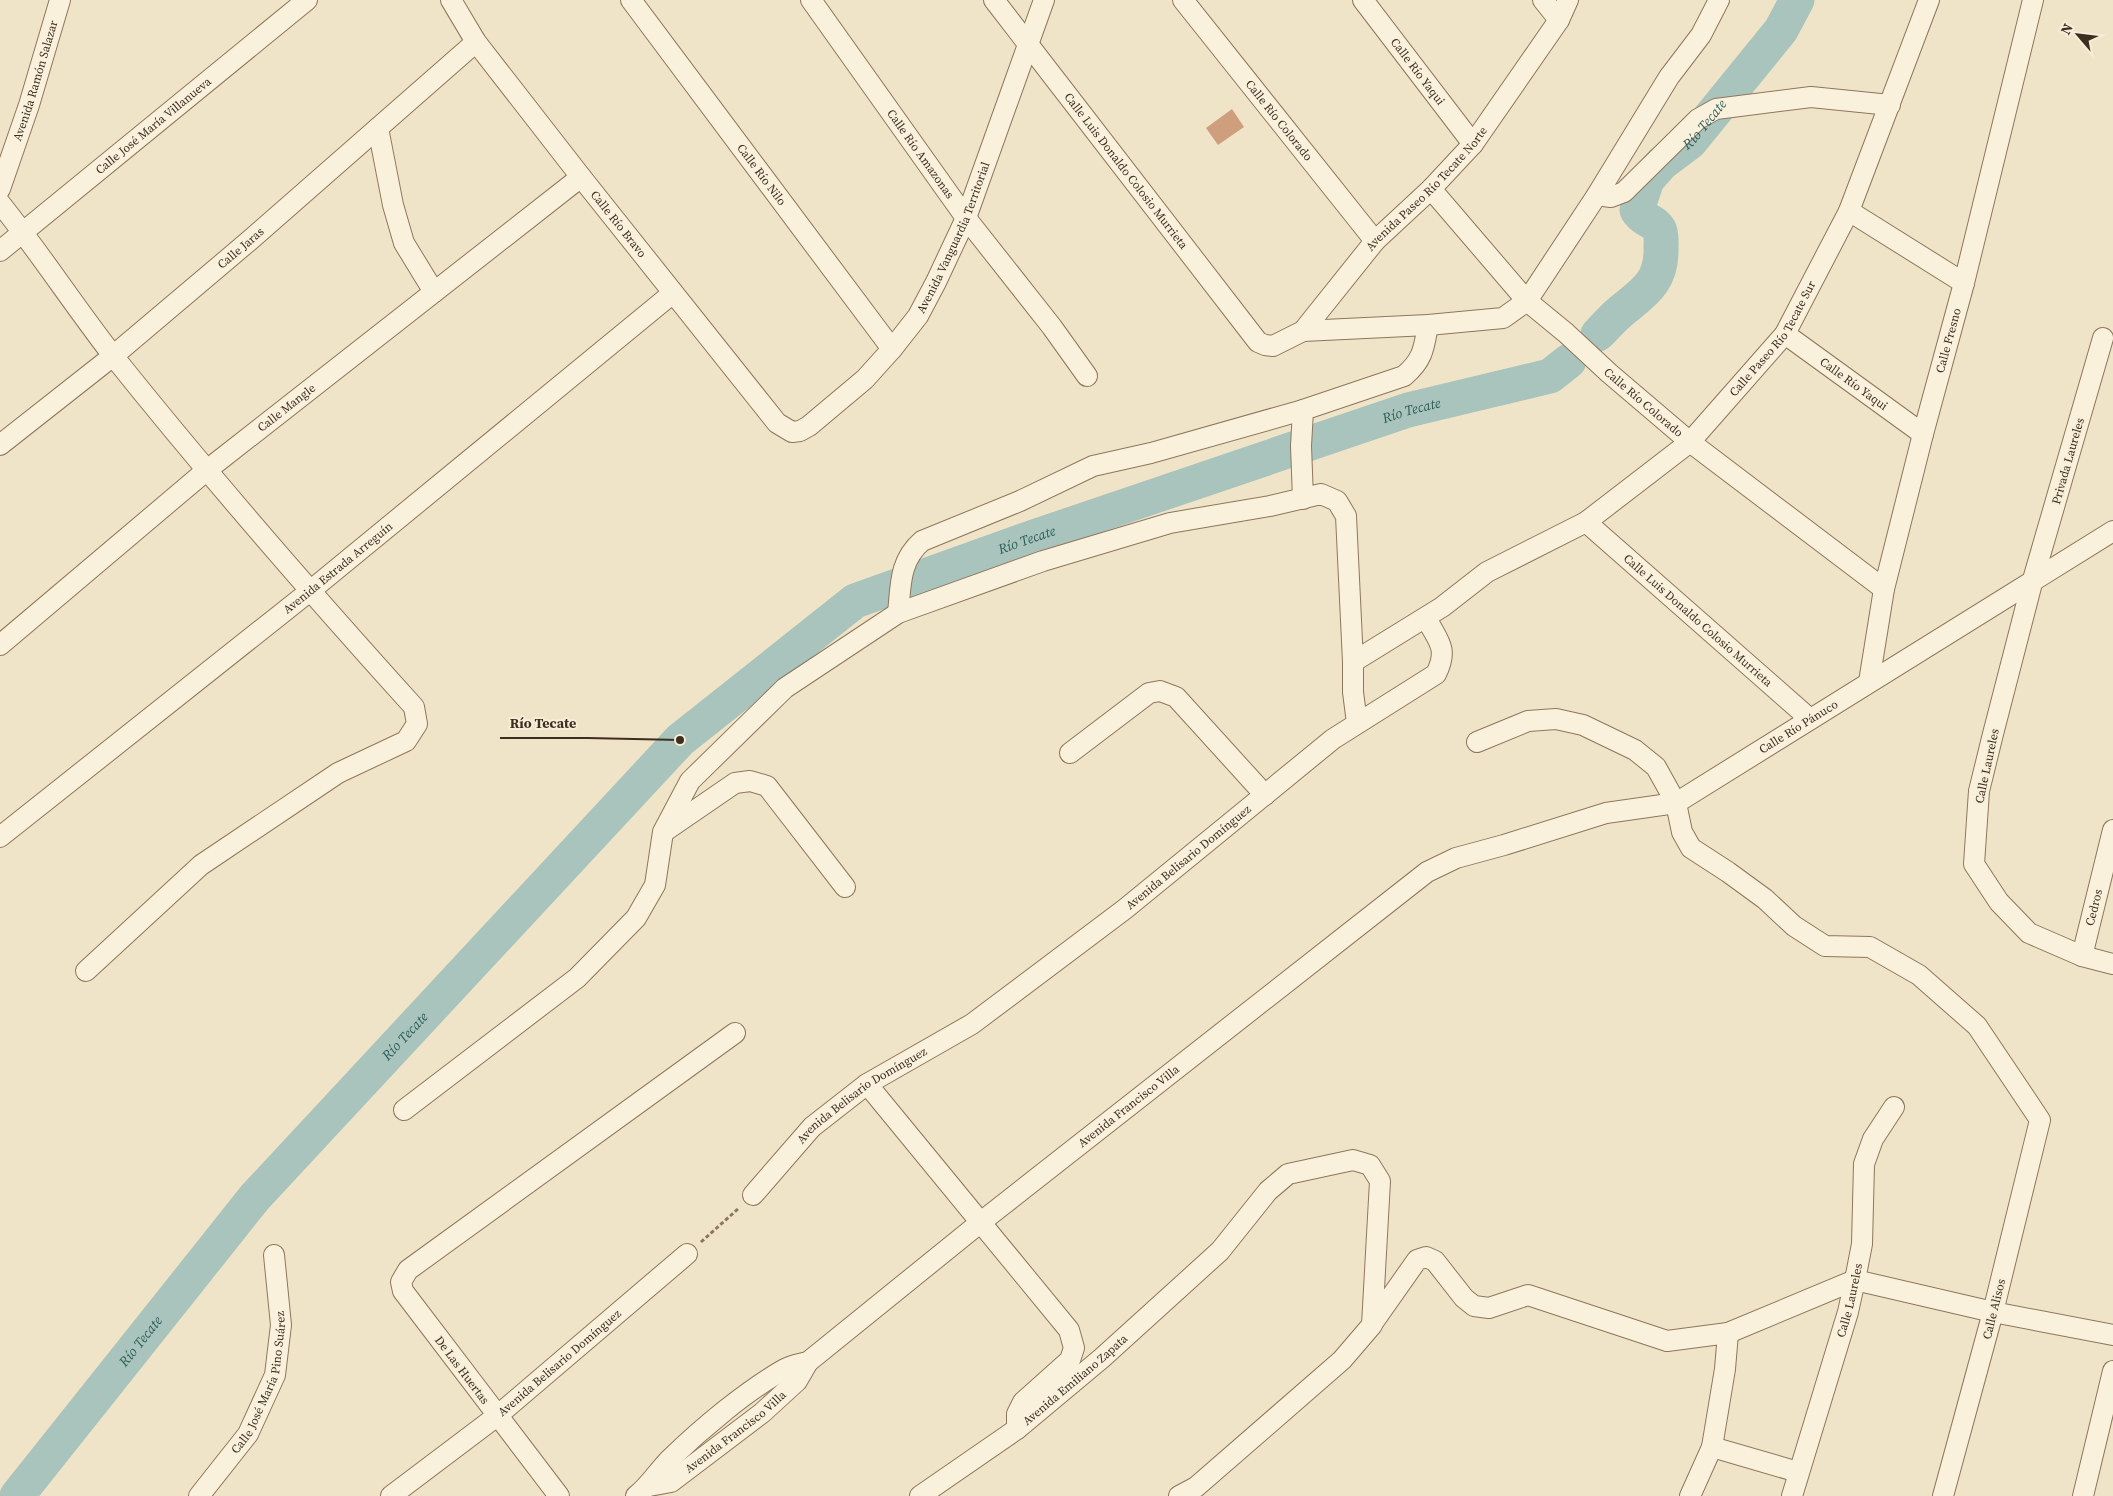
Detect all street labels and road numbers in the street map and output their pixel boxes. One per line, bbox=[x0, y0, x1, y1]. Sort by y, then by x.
street label: Avenida Ramón Salazar bbox=[9, 18, 62, 143]
street label: Calle Río Yaqui bbox=[1387, 35, 1449, 109]
street label: Calle José María Villanueva bbox=[92, 73, 215, 178]
street label: Calle Río Colorado bbox=[1242, 77, 1316, 165]
street label: Calle Luis Donaldo Colosio Murrieta bbox=[1061, 90, 1192, 253]
street label: Calle Río Amazonas bbox=[883, 106, 958, 202]
street label: Avenida Paseo Río Tecate Norte bbox=[1362, 123, 1491, 254]
street label: Calle Río Nilo bbox=[733, 141, 790, 209]
street label: Avenida Vanguardia Territorial bbox=[913, 159, 994, 316]
street label: Calle Río Bravo bbox=[587, 187, 650, 261]
street label: Calle Jaras bbox=[214, 224, 267, 272]
street label: Calle Paseo Río Tecate Sur bbox=[1726, 278, 1819, 400]
street label: Calle Fresno bbox=[1932, 306, 1965, 375]
street label: Calle Río Yaqui bbox=[1817, 354, 1891, 414]
street label: Calle Río Colorado bbox=[1600, 364, 1687, 441]
street label: Calle Mangle bbox=[254, 380, 319, 435]
street label: Privada Laureles bbox=[2048, 416, 2088, 506]
street label: Avenida Estrada Arreguín bbox=[280, 518, 396, 617]
street label: Calle Luis Donaldo Colosio Murrieta bbox=[1620, 551, 1776, 691]
street label: Calle Río Pánuco bbox=[1756, 696, 1841, 757]
street label: Calle Laureles bbox=[1971, 727, 2003, 805]
street label: Avenida Belisario Domínguez bbox=[1122, 801, 1255, 913]
street label: Cedros bbox=[2082, 887, 2106, 927]
street label: Avenida Belisario Domínguez bbox=[793, 1043, 930, 1147]
street label: Avenida Francisco Villa bbox=[1075, 1061, 1183, 1151]
street label: Calle Laureles bbox=[1833, 1262, 1866, 1339]
street label: Calle Alisos bbox=[1979, 1277, 2009, 1341]
street label: Avenida Belisario Domínguez bbox=[495, 1305, 625, 1420]
street label: Calle José María Pino Suárez bbox=[227, 1310, 289, 1457]
street label: Avenida Emiliano Zapata bbox=[1019, 1330, 1132, 1429]
street label: De Las Huertas bbox=[431, 1333, 493, 1407]
street label: Avenida Francisco Villa bbox=[682, 1386, 790, 1477]

